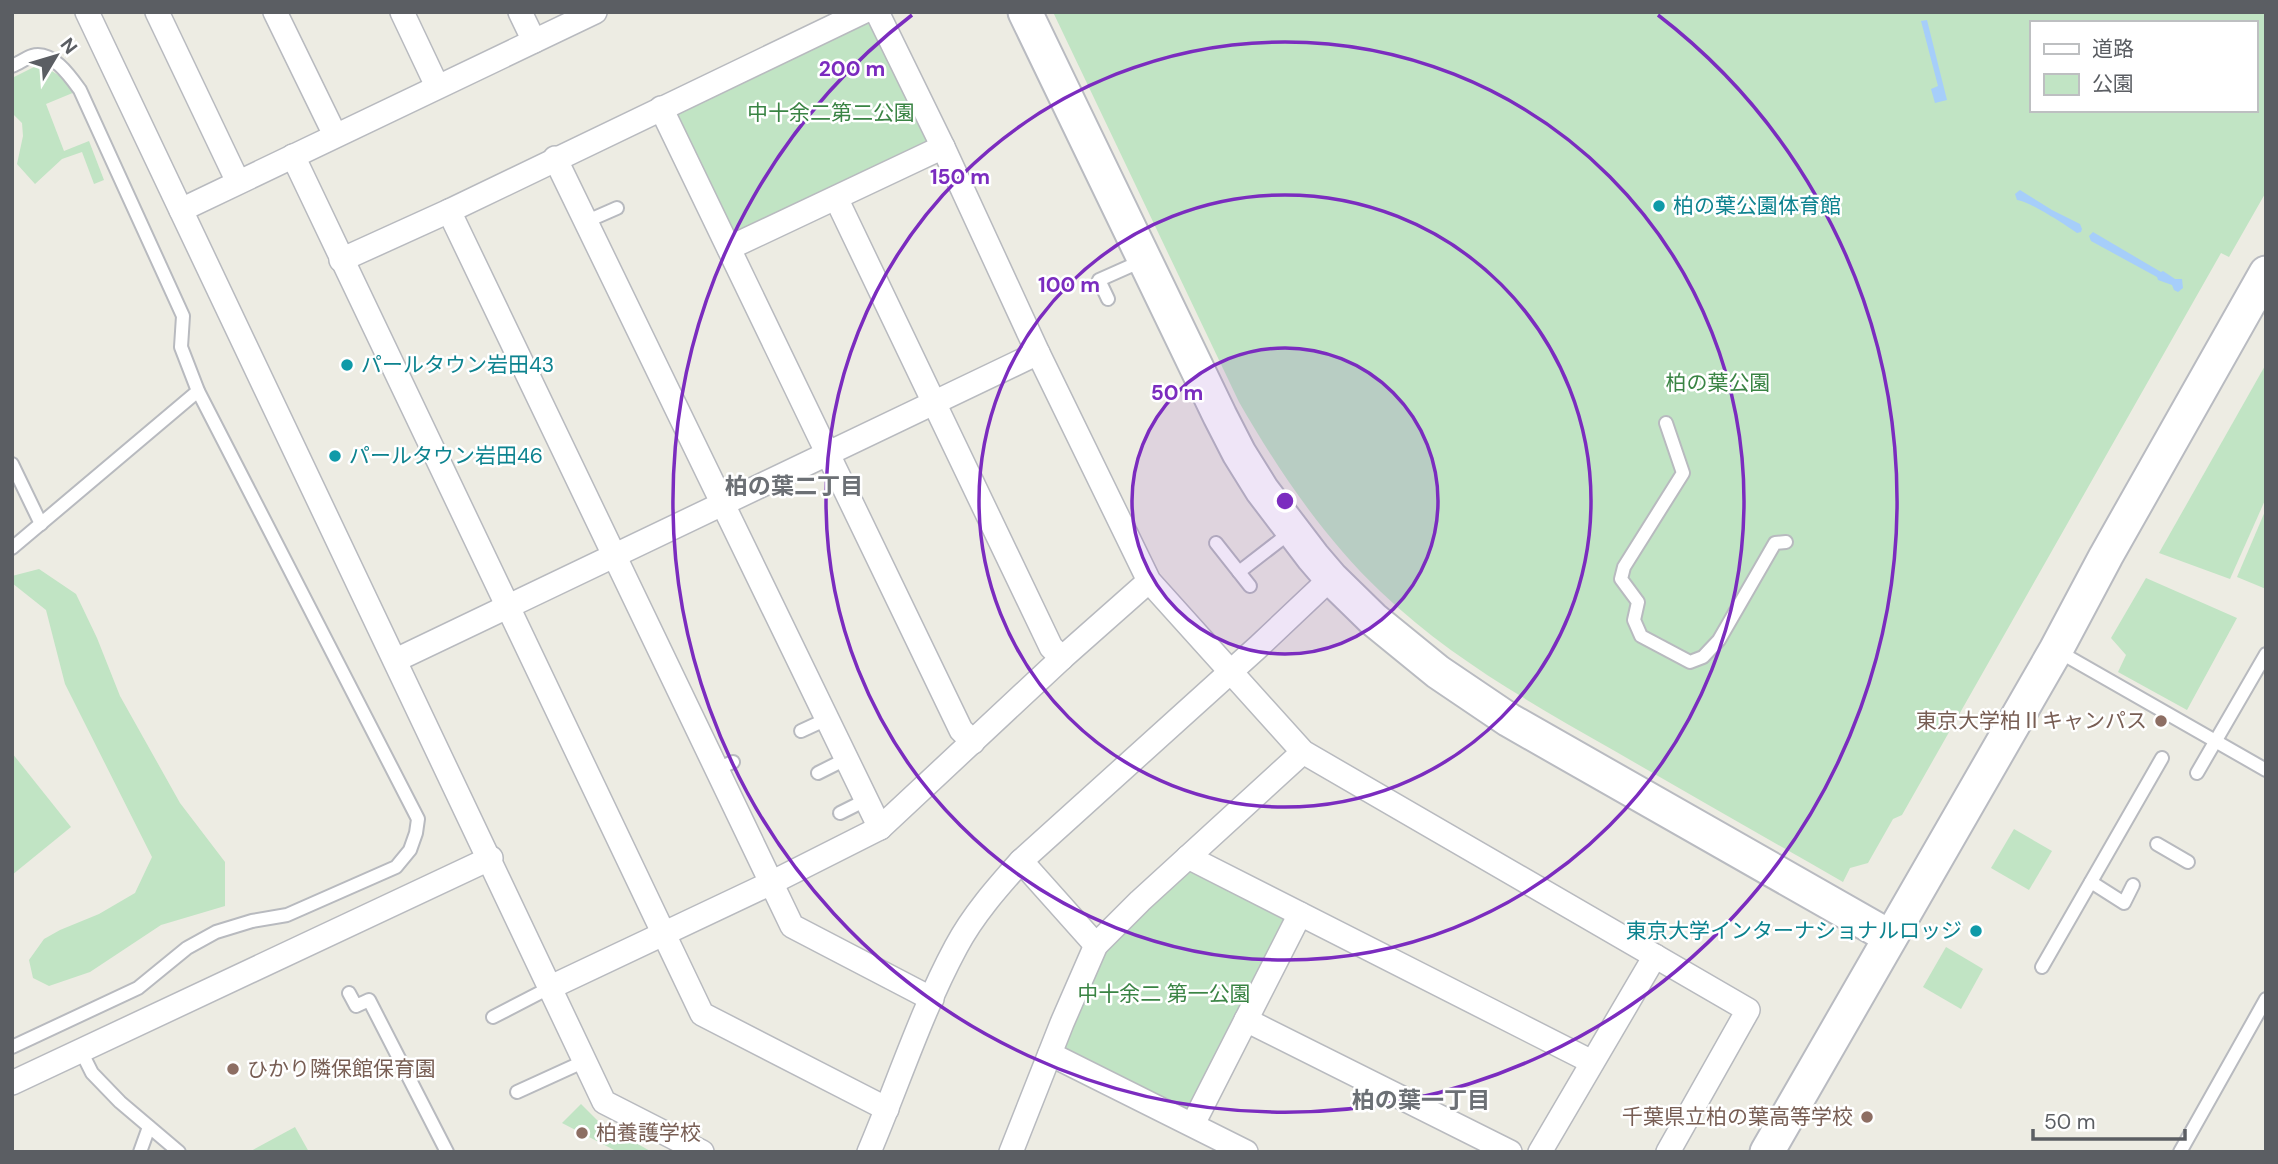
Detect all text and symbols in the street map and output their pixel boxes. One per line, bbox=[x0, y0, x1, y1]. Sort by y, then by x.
north arrow bbox=[21, 21, 91, 91]
legend bbox=[2030, 21, 2257, 112]
text: N bbox=[55, 33, 83, 59]
text: 道路 bbox=[2092, 35, 2134, 63]
text: 200 m bbox=[819, 55, 885, 83]
text: 公園 bbox=[2092, 70, 2134, 98]
park label: 中十余二第二公園 bbox=[747, 99, 915, 127]
text: 150 m bbox=[930, 163, 990, 191]
place label: 柏の葉公園体育館 bbox=[1673, 192, 1841, 220]
marker: 柏の葉公園体育館 bbox=[1651, 198, 1667, 214]
text: 100 m bbox=[1038, 271, 1100, 299]
place label: パールタウン岩田43 bbox=[361, 351, 554, 379]
marker: パールタウン岩田43 bbox=[339, 357, 355, 373]
park label: 柏の葉公園 bbox=[1666, 369, 1771, 397]
text: 50 m bbox=[1151, 379, 1203, 407]
place label: パールタウン岩田46 bbox=[349, 442, 543, 470]
marker: パールタウン岩田46 bbox=[327, 448, 343, 464]
district label: 柏の葉二丁目 bbox=[725, 471, 863, 501]
centre of rings bbox=[1273, 489, 1297, 513]
place label: 東京大学柏Ⅱキャンパス bbox=[1916, 707, 2147, 735]
marker: 東京大学柏Ⅱキャンパス bbox=[2153, 713, 2169, 729]
place label: 東京大学インターナショナルロッジ bbox=[1626, 917, 1962, 945]
marker: 東京大学インターナショナルロッジ bbox=[1968, 923, 1984, 939]
park label: 中十余二 第一公園 bbox=[1077, 980, 1251, 1008]
place label: ひかり隣保館保育園 bbox=[247, 1055, 436, 1083]
marker: ひかり隣保館保育園 bbox=[225, 1061, 241, 1077]
district label: 柏の葉一丁目 bbox=[1352, 1085, 1490, 1115]
scale bar bbox=[2033, 1098, 2185, 1142]
place label: 千葉県立柏の葉高等学校 bbox=[1622, 1103, 1853, 1131]
text: 50 m bbox=[2044, 1108, 2095, 1136]
marker: 千葉県立柏の葉高等学校 bbox=[1859, 1109, 1875, 1125]
place label: 柏養護学校 bbox=[596, 1119, 701, 1147]
marker: 柏養護学校 bbox=[574, 1125, 590, 1141]

